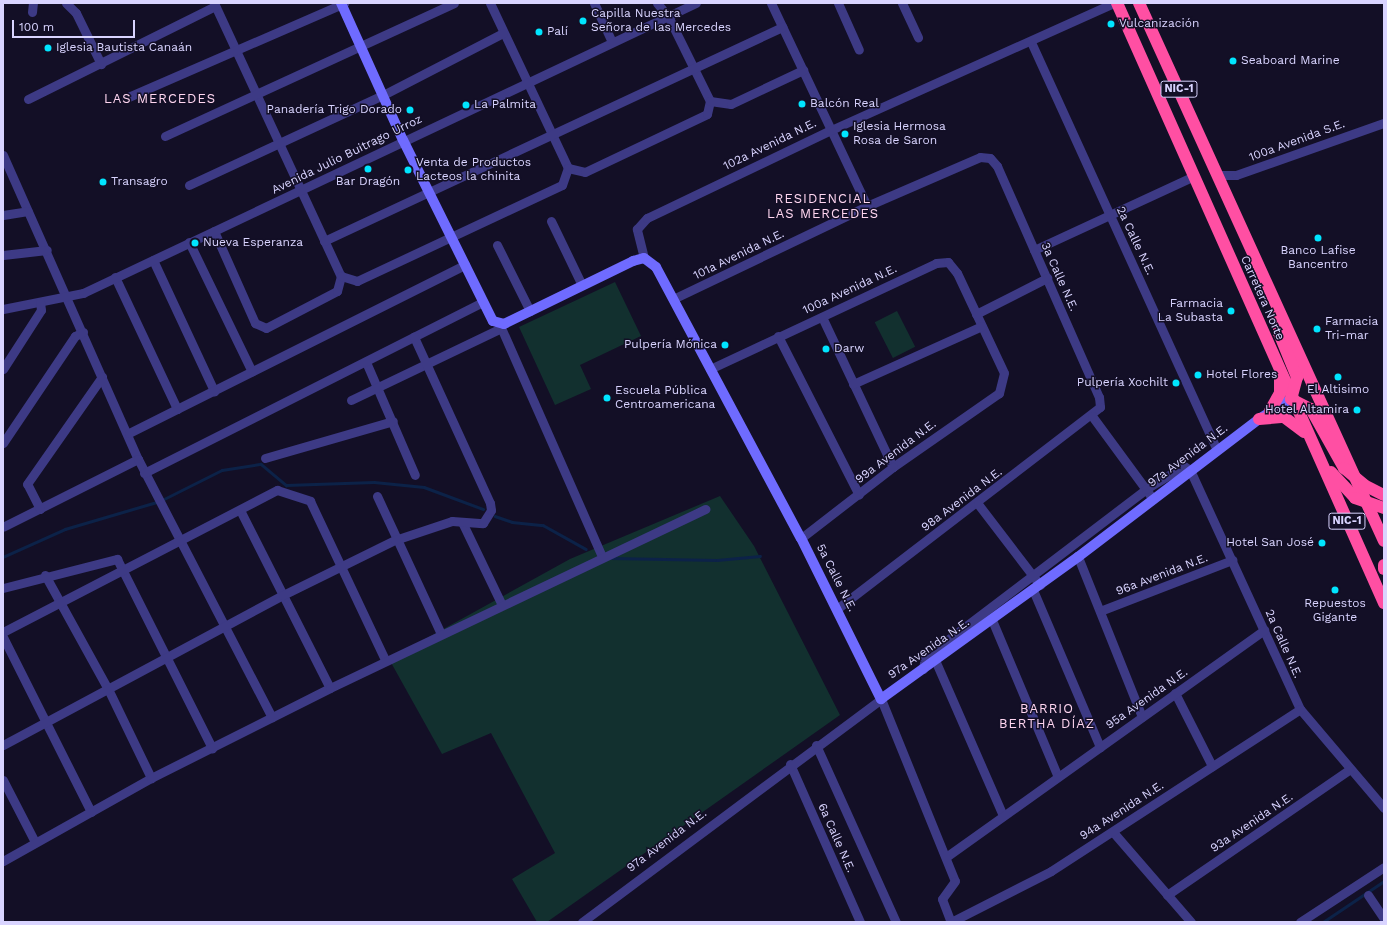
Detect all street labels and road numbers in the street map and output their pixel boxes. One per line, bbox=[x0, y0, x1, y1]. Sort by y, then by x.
road number: NIC-1 bbox=[1160, 80, 1198, 98]
street label: Avenida Julio Buitrago Urroz bbox=[269, 112, 425, 198]
street label: 102a Avenida N.E. bbox=[721, 116, 819, 174]
street label: 100a Avenida S.E. bbox=[1247, 117, 1347, 165]
street label: 2a Calle N.E. bbox=[1113, 204, 1157, 278]
street label: 101a Avenida N.E. bbox=[691, 227, 787, 283]
street label: 3a Calle N.E. bbox=[1037, 240, 1081, 314]
street label: Carretera Norte bbox=[1237, 253, 1287, 343]
street label: 100a Avenida N.E. bbox=[800, 262, 900, 318]
street label: 99a Avenida N.E. bbox=[852, 417, 940, 487]
street label: 97a Avenida N.E. bbox=[1145, 421, 1231, 491]
street label: 98a Avenida N.E. bbox=[918, 465, 1006, 535]
road number: NIC-1 bbox=[1328, 512, 1366, 530]
street label: 5a Calle N.E. bbox=[813, 542, 859, 614]
street label: 96a Avenida N.E. bbox=[1114, 551, 1210, 599]
street label: 2a Calle N.E. bbox=[1261, 607, 1305, 681]
street label: 97a Avenida N.E. bbox=[885, 615, 973, 683]
street label: 95a Avenida N.E. bbox=[1103, 665, 1191, 733]
street label: 94a Avenida N.E. bbox=[1077, 778, 1167, 844]
street label: 93a Avenida N.E. bbox=[1208, 790, 1296, 856]
street label: 6a Calle N.E. bbox=[814, 801, 858, 875]
street label: 97a Avenida N.E. bbox=[624, 806, 710, 876]

